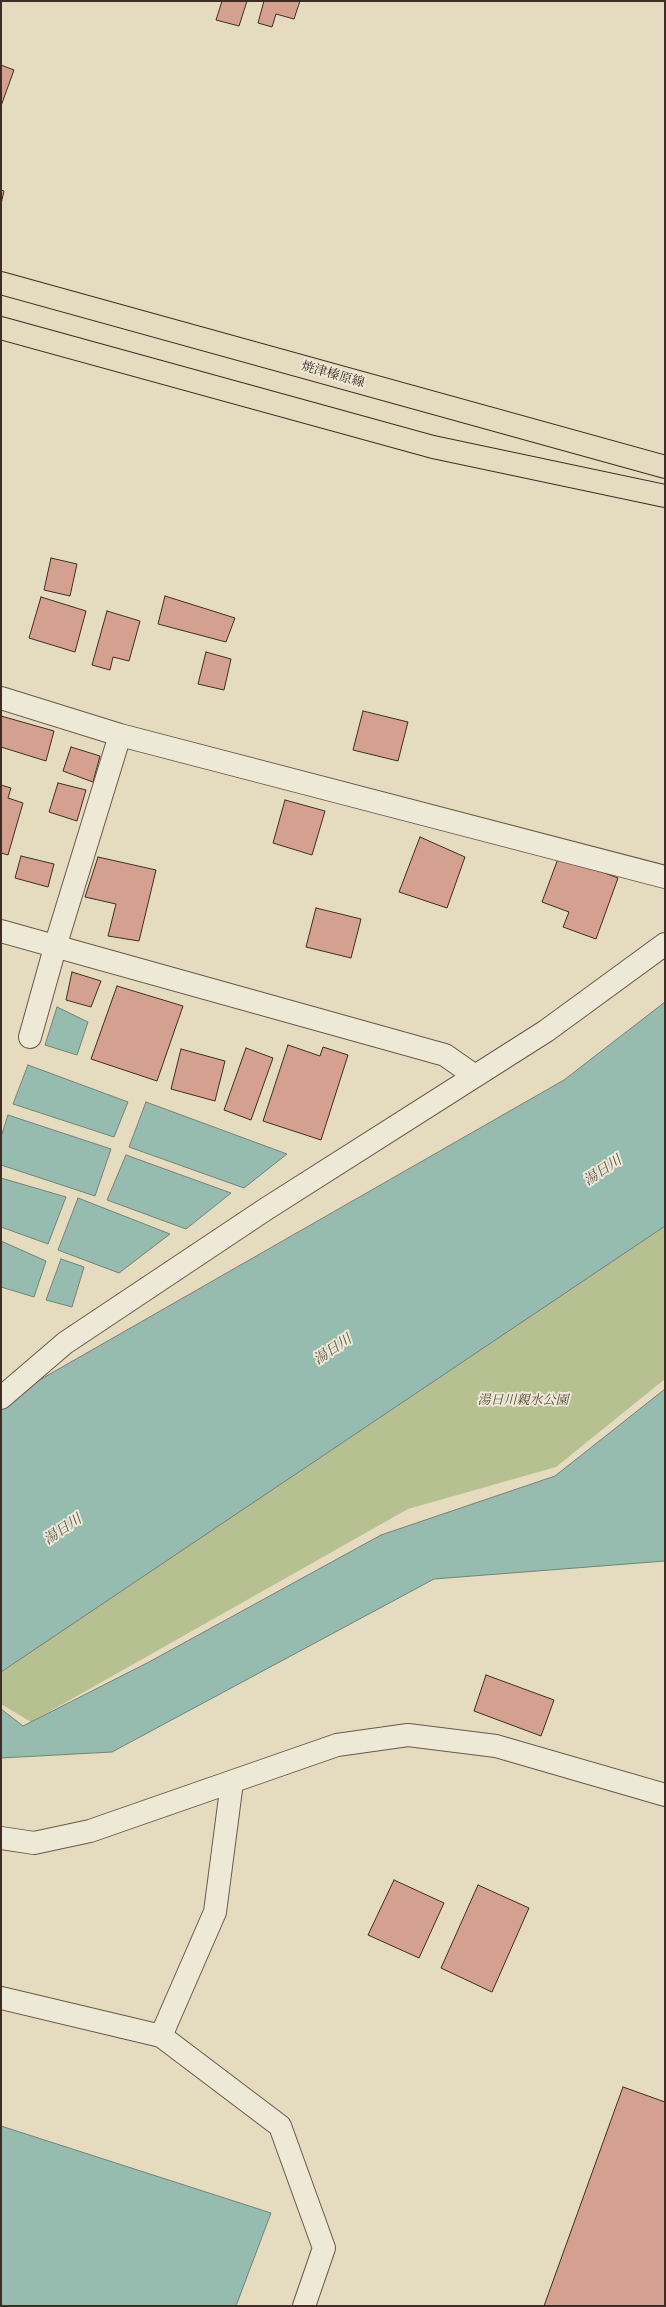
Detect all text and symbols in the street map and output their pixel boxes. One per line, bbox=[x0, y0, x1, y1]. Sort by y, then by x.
street label: 焼津榛原線 bbox=[300, 359, 366, 391]
water label: 湯日川 bbox=[581, 1152, 625, 1190]
water label: 湯日川 bbox=[311, 1331, 355, 1369]
park label: 湯日川親水公園 bbox=[478, 1393, 568, 1409]
water label: 湯日川 bbox=[41, 1511, 85, 1549]

